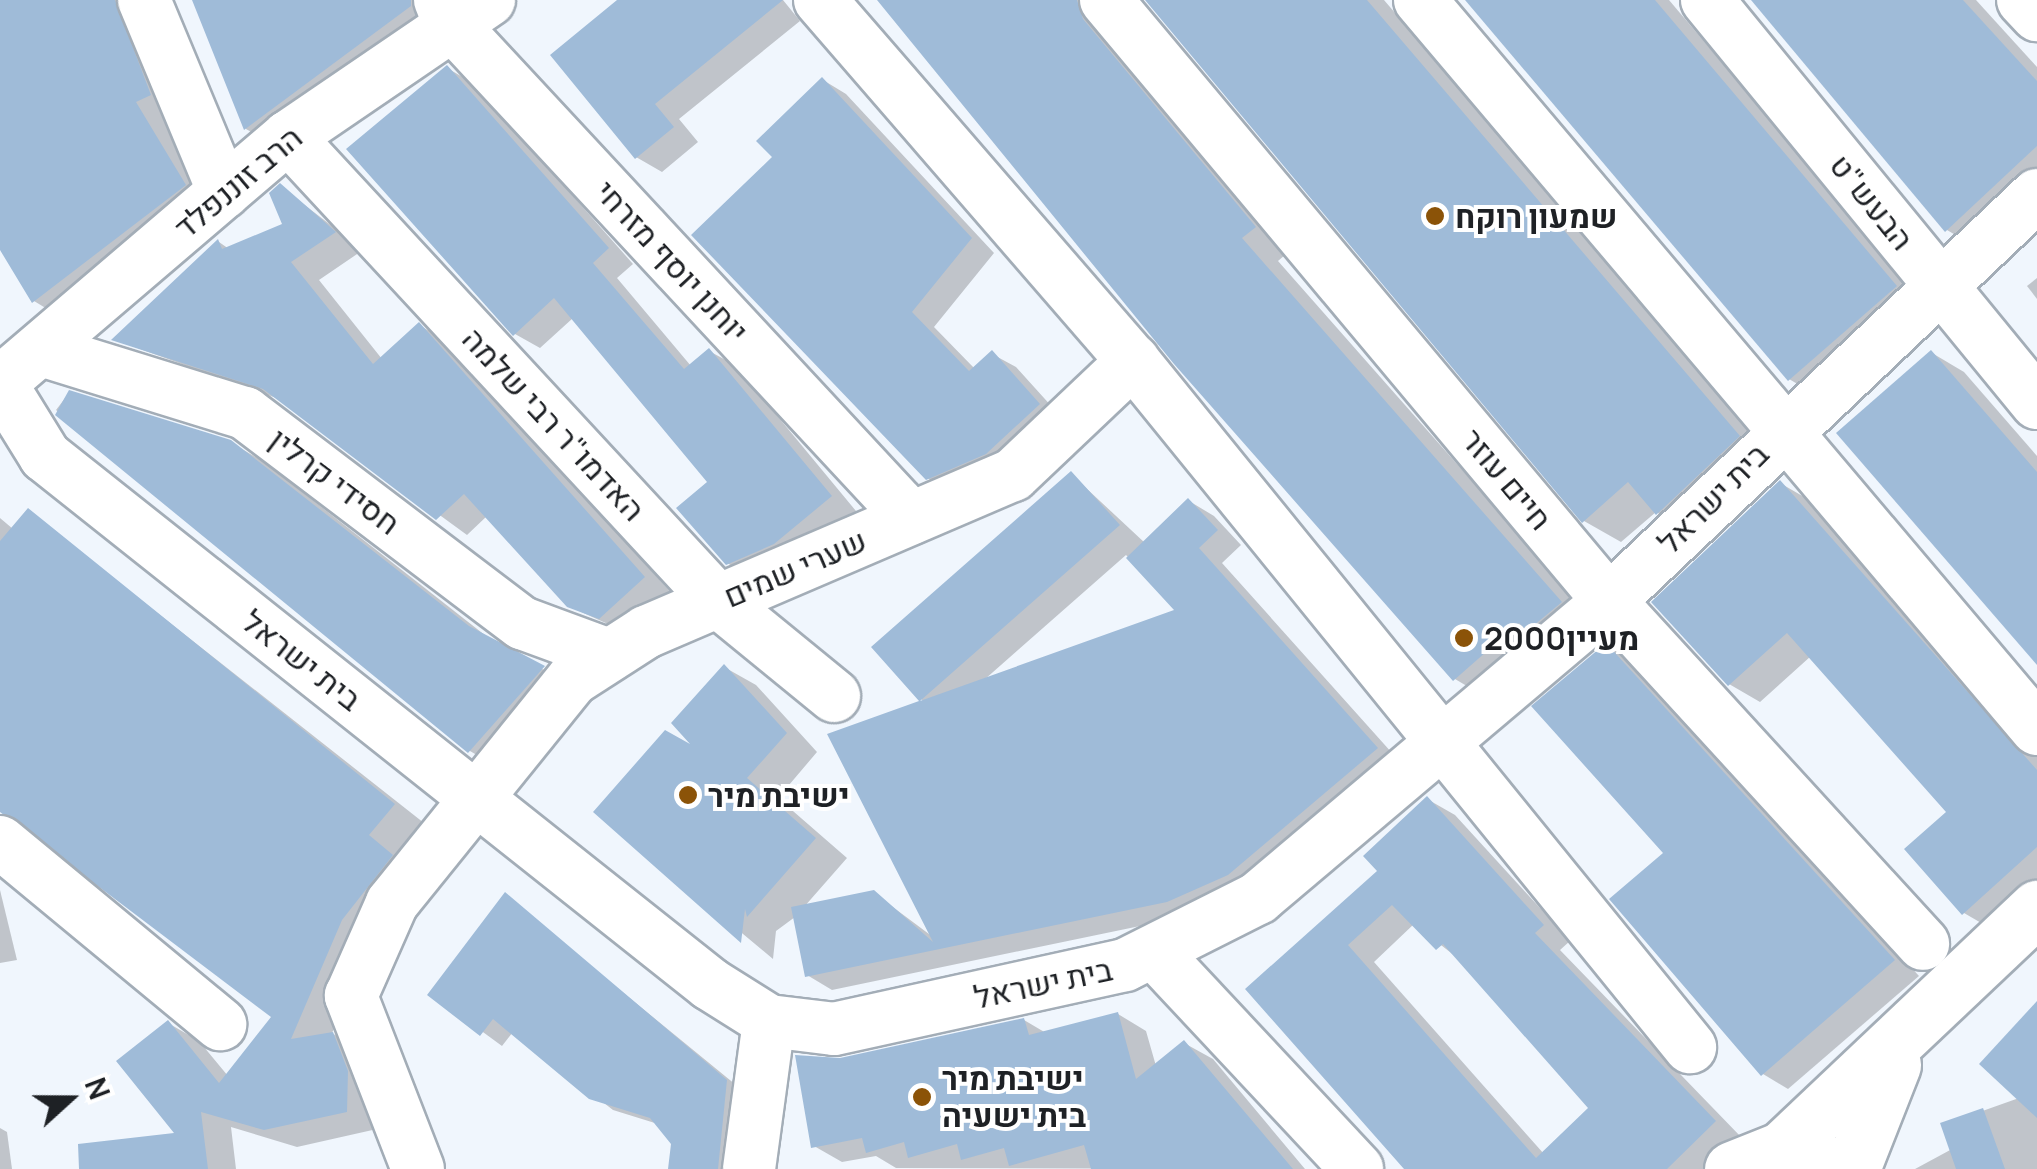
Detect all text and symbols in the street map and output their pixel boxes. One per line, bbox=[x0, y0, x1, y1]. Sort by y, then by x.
street label: הרב זוננפלד bbox=[166, 118, 310, 246]
street label: הבעש"ט bbox=[1822, 146, 1922, 258]
street label: יוחנן יוסף מזרחי bbox=[587, 172, 757, 350]
place label: שמעון רוקח bbox=[1455, 197, 1617, 235]
marker: שמעון רוקח bbox=[1424, 205, 1446, 227]
street label: האדמו"ר רבי שלמה bbox=[455, 319, 653, 529]
street label: חסידי קרלין bbox=[262, 420, 408, 542]
street label: חיים עוזר bbox=[1454, 421, 1560, 537]
street label: בית ישראל bbox=[1650, 435, 1776, 561]
street label: שערי שמים bbox=[718, 521, 872, 615]
street label: בית ישראל bbox=[235, 602, 369, 718]
place label: מעיין2000 bbox=[1484, 619, 1639, 657]
marker: מעיין2000 bbox=[1453, 627, 1475, 649]
place label: ישיבת מיר bbox=[708, 776, 850, 814]
marker: ישיבת מיר bbox=[677, 784, 699, 806]
street label: בית ישראל bbox=[970, 950, 1116, 1016]
north arrow bbox=[20, 1049, 120, 1149]
place label: ישיבת מיר בית ישעיה bbox=[942, 1060, 1086, 1135]
text: N bbox=[77, 1072, 119, 1104]
marker: ישיבת מיר בית ישעיה bbox=[911, 1086, 933, 1108]

